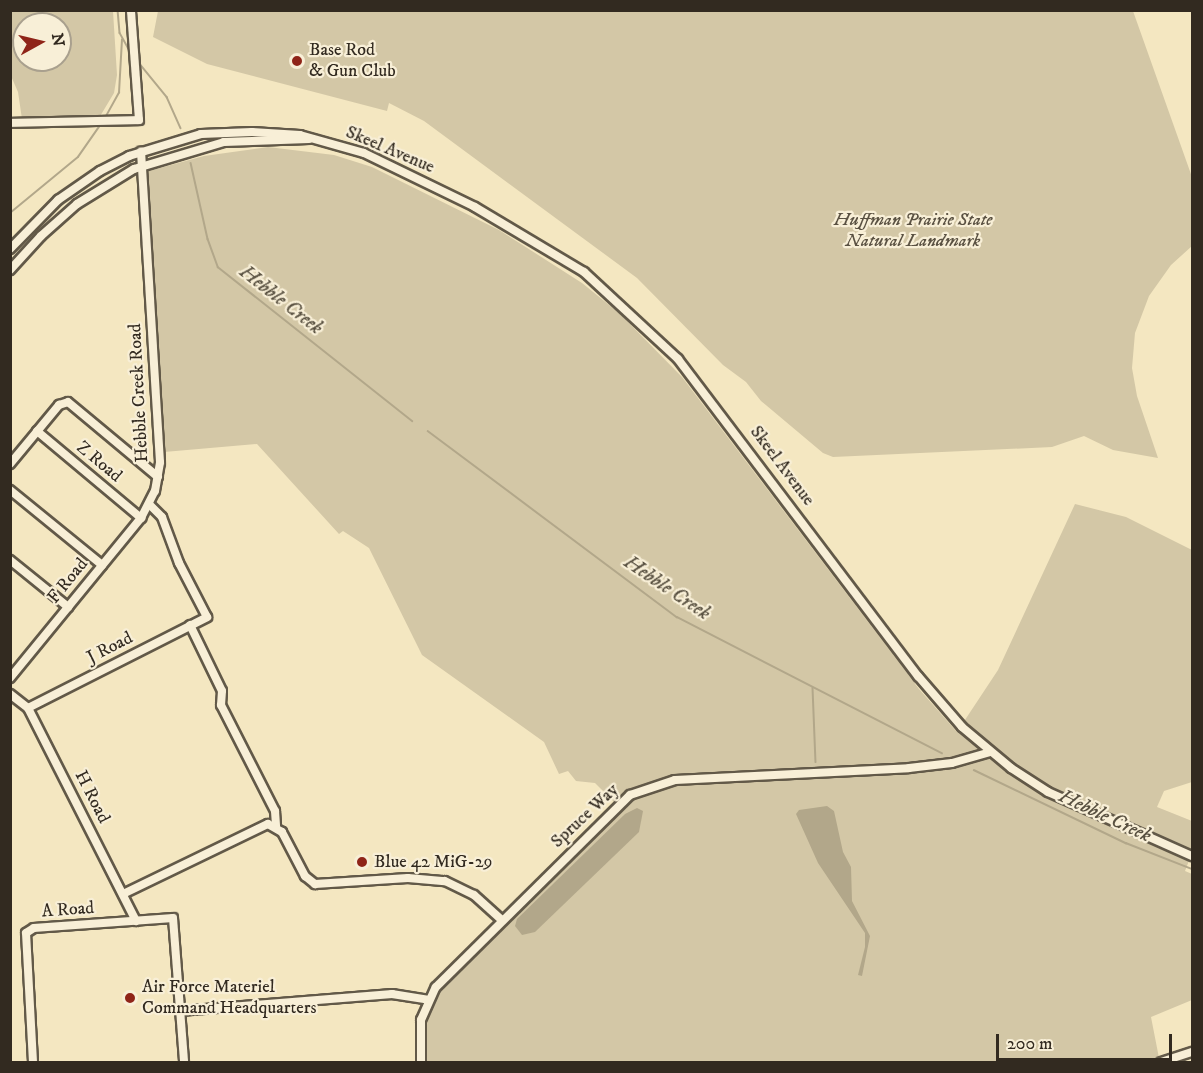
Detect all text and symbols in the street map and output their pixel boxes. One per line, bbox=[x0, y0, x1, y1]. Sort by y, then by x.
north arrow bbox=[12, 12, 72, 72]
text: N bbox=[47, 32, 69, 48]
place label: Base Rod & Gun Club bbox=[309, 40, 396, 82]
marker: Base Rod & Gun Club bbox=[290, 54, 304, 68]
street label: Skeel Avenue bbox=[342, 122, 438, 178]
park label: Huffman Prairie State Natural Landmark bbox=[834, 210, 992, 252]
water label: Hebble Creek bbox=[235, 260, 327, 340]
street label: Hebble Creek Road bbox=[125, 323, 153, 463]
street label: Skeel Avenue bbox=[745, 422, 819, 510]
street label: Z Road bbox=[72, 437, 126, 487]
water label: Hebble Creek bbox=[619, 550, 715, 626]
street label: F Road bbox=[43, 554, 93, 608]
street label: J Road bbox=[84, 627, 136, 669]
street label: H Road bbox=[70, 767, 114, 827]
street label: Spruce Way bbox=[547, 779, 623, 853]
water label: Hebble Creek bbox=[1055, 784, 1155, 848]
place label: Blue 42 MiG-29 bbox=[374, 851, 493, 873]
marker: Blue 42 MiG-29 bbox=[355, 855, 369, 869]
street label: A Road bbox=[41, 897, 95, 923]
place label: Air Force Materiel Command Headquarters bbox=[142, 977, 316, 1020]
marker: Air Force Materiel Command Headquarters bbox=[123, 991, 137, 1005]
scale bar bbox=[999, 1022, 1174, 1060]
text: 200 m bbox=[1007, 1033, 1053, 1055]

